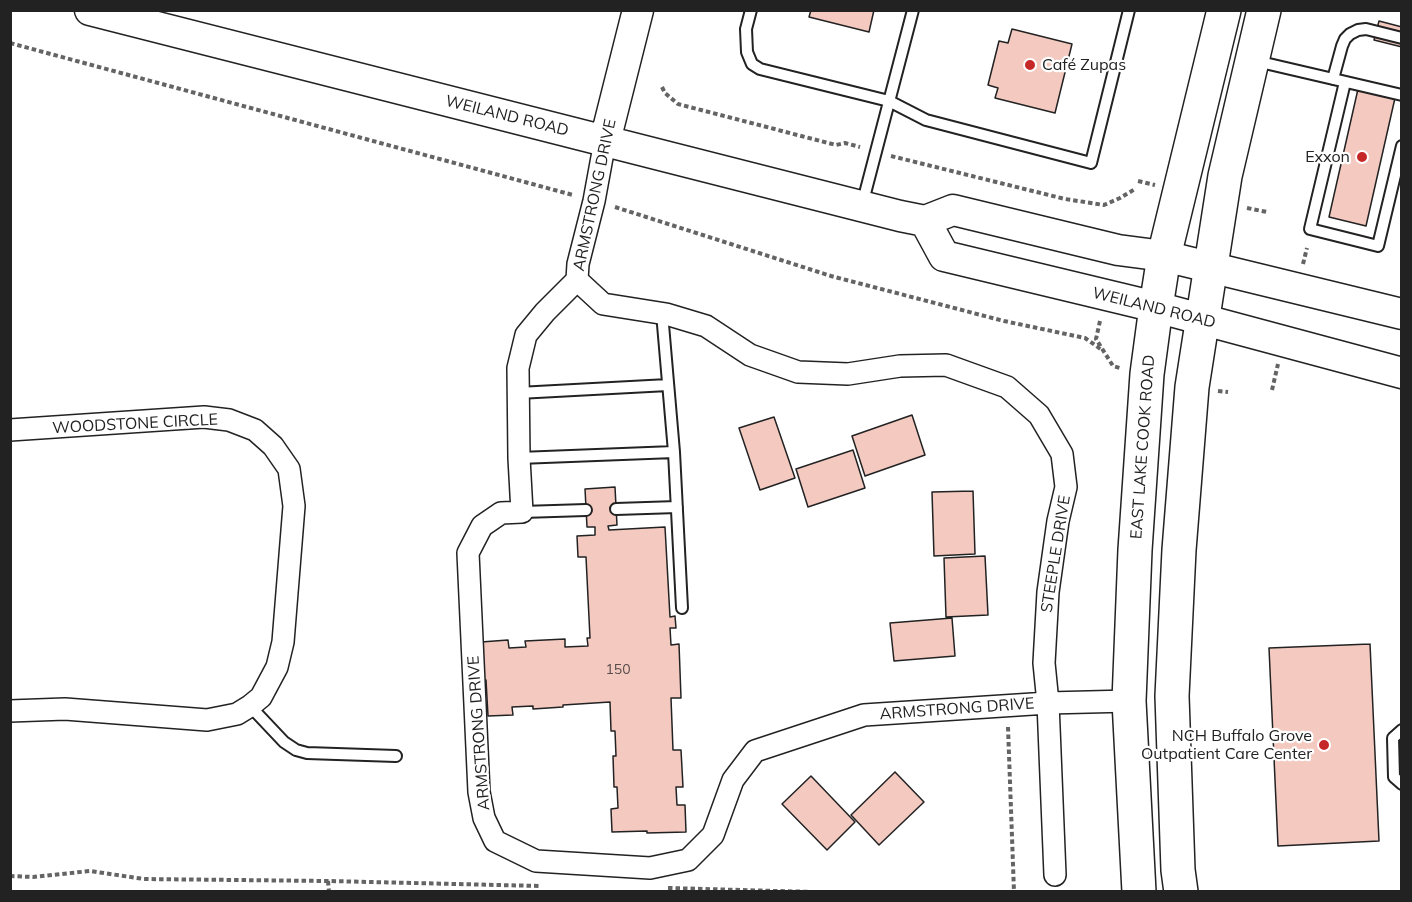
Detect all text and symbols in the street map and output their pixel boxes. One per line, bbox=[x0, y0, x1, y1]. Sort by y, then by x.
place label: Café Zupas bbox=[1042, 55, 1126, 75]
marker: Café Zupas bbox=[1023, 58, 1037, 72]
street label: WEILAND ROAD bbox=[443, 91, 571, 141]
street label: ARMSTRONG DRIVE bbox=[570, 117, 620, 273]
place label: Exxon bbox=[1305, 147, 1350, 167]
marker: Exxon bbox=[1355, 150, 1369, 164]
street label: WEILAND ROAD bbox=[1090, 283, 1218, 333]
street label: EAST LAKE COOK ROAD bbox=[1127, 354, 1159, 540]
street label: WOODSTONE CIRCLE bbox=[52, 410, 218, 438]
street label: STEEPLE DRIVE bbox=[1037, 494, 1075, 614]
street label: ARMSTRONG DRIVE bbox=[464, 655, 494, 811]
house number: 150 bbox=[605, 662, 631, 678]
street label: ARMSTRONG DRIVE bbox=[879, 694, 1035, 724]
place label: NCH Buffalo Grove Outpatient Care Center bbox=[1141, 726, 1312, 764]
marker: NCH Buffalo Grove Outpatient Care Center bbox=[1317, 738, 1331, 752]

